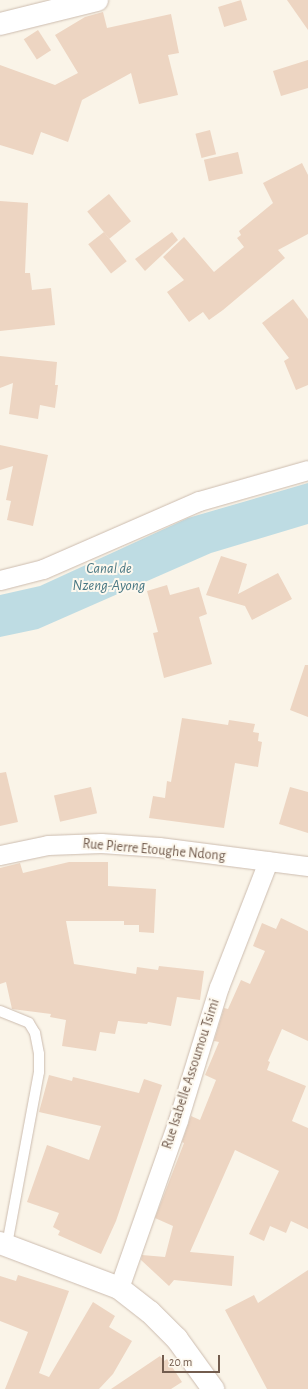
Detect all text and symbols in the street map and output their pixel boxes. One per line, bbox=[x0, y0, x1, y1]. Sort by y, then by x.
water label: Canal de Nzeng-Ayong bbox=[73, 559, 145, 594]
street label: Rue Pierre Etoughe Ndong bbox=[82, 835, 226, 865]
street label: Rue Isabelle Assoumou Tsimi bbox=[159, 997, 223, 1151]
scale bar bbox=[164, 1347, 222, 1373]
text: 20 m bbox=[169, 1356, 192, 1368]

